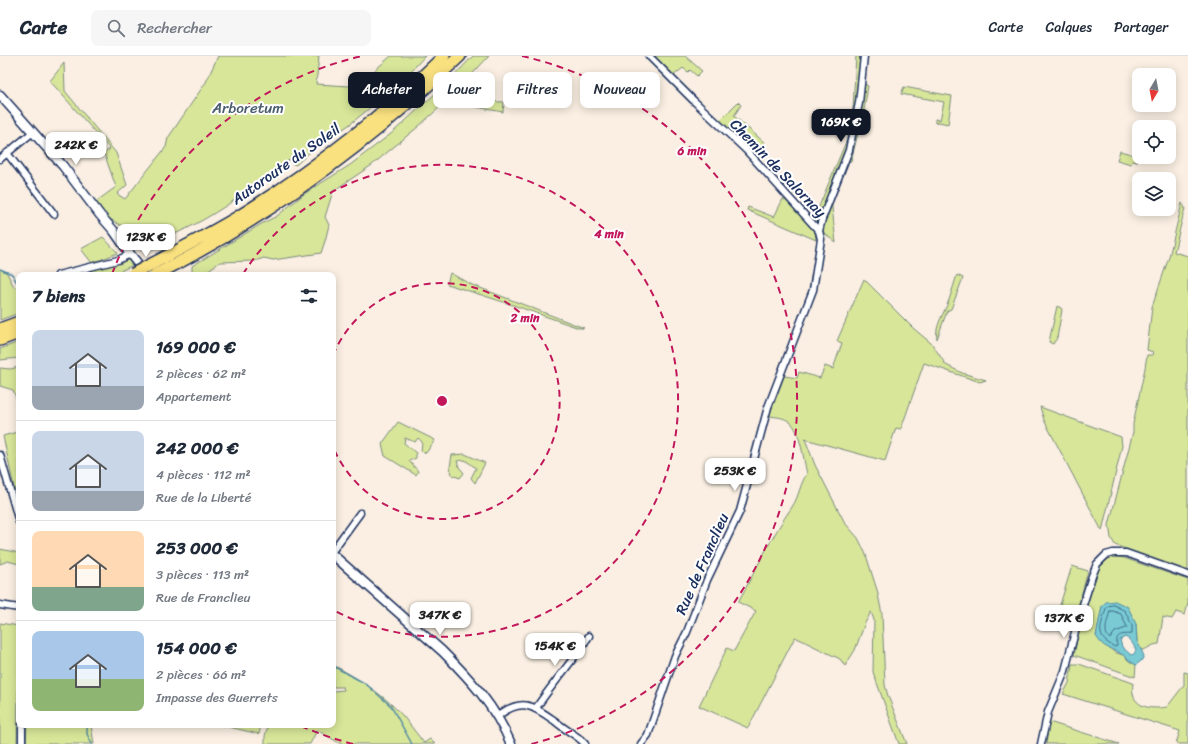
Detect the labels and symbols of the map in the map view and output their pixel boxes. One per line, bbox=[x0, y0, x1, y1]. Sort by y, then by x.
north arrow bbox=[1132, 68, 1176, 112]
park label: Arboretum bbox=[211, 95, 284, 121]
pin: 169K € bbox=[808, 109, 874, 143]
street label: Chemin de Salornay bbox=[723, 112, 833, 224]
street label: Autoroute du Soleil bbox=[225, 116, 347, 212]
pin: 242K € bbox=[43, 132, 109, 166]
text: 6 min bbox=[677, 140, 707, 162]
text: 4 min bbox=[593, 223, 624, 245]
pin: 123K € bbox=[113, 224, 179, 258]
text: 2 min bbox=[509, 307, 540, 329]
centre of rings bbox=[435, 394, 449, 408]
pin: 253K € bbox=[702, 458, 768, 492]
street label: Rue de Franclieu bbox=[668, 509, 736, 619]
pin: 347K € bbox=[407, 602, 473, 636]
pin: 137K € bbox=[1031, 605, 1097, 639]
pin: 154K € bbox=[522, 633, 588, 667]

